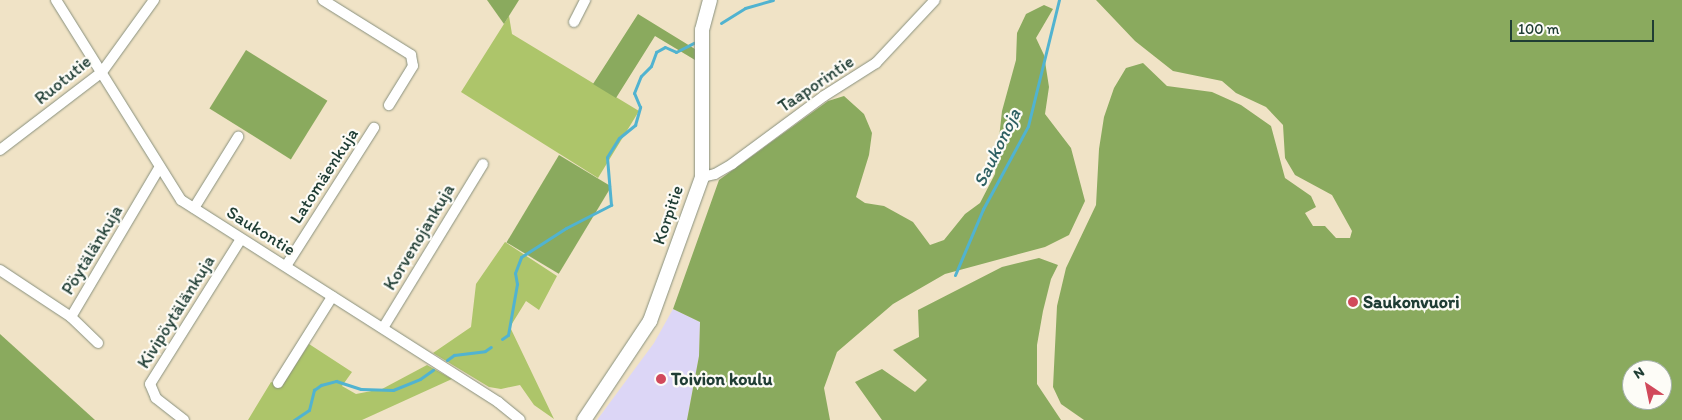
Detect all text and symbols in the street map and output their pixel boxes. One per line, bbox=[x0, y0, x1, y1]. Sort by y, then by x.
scale bar bbox=[1512, 10, 1656, 42]
text: 100 m bbox=[1518, 20, 1559, 38]
street label: Ruotutie bbox=[30, 51, 96, 109]
street label: Taaporintie bbox=[774, 51, 858, 117]
water label: Saukonoja bbox=[968, 105, 1026, 191]
street label: Latomäenkuja bbox=[285, 124, 363, 228]
street label: Korvenojankuja bbox=[379, 180, 459, 294]
street label: Korpitie bbox=[648, 183, 688, 247]
street label: Pöytälänkuja bbox=[57, 201, 127, 299]
street label: Saukontie bbox=[223, 201, 299, 261]
street label: Kivipöytälänkuja bbox=[133, 252, 219, 372]
place label: Saukonvuori bbox=[1363, 291, 1460, 313]
marker: Saukonvuori bbox=[1347, 296, 1359, 308]
north arrow bbox=[1622, 360, 1672, 410]
text: N bbox=[1630, 363, 1648, 383]
place label: Toivion koulu bbox=[671, 368, 772, 390]
marker: Toivion koulu bbox=[655, 373, 667, 385]

